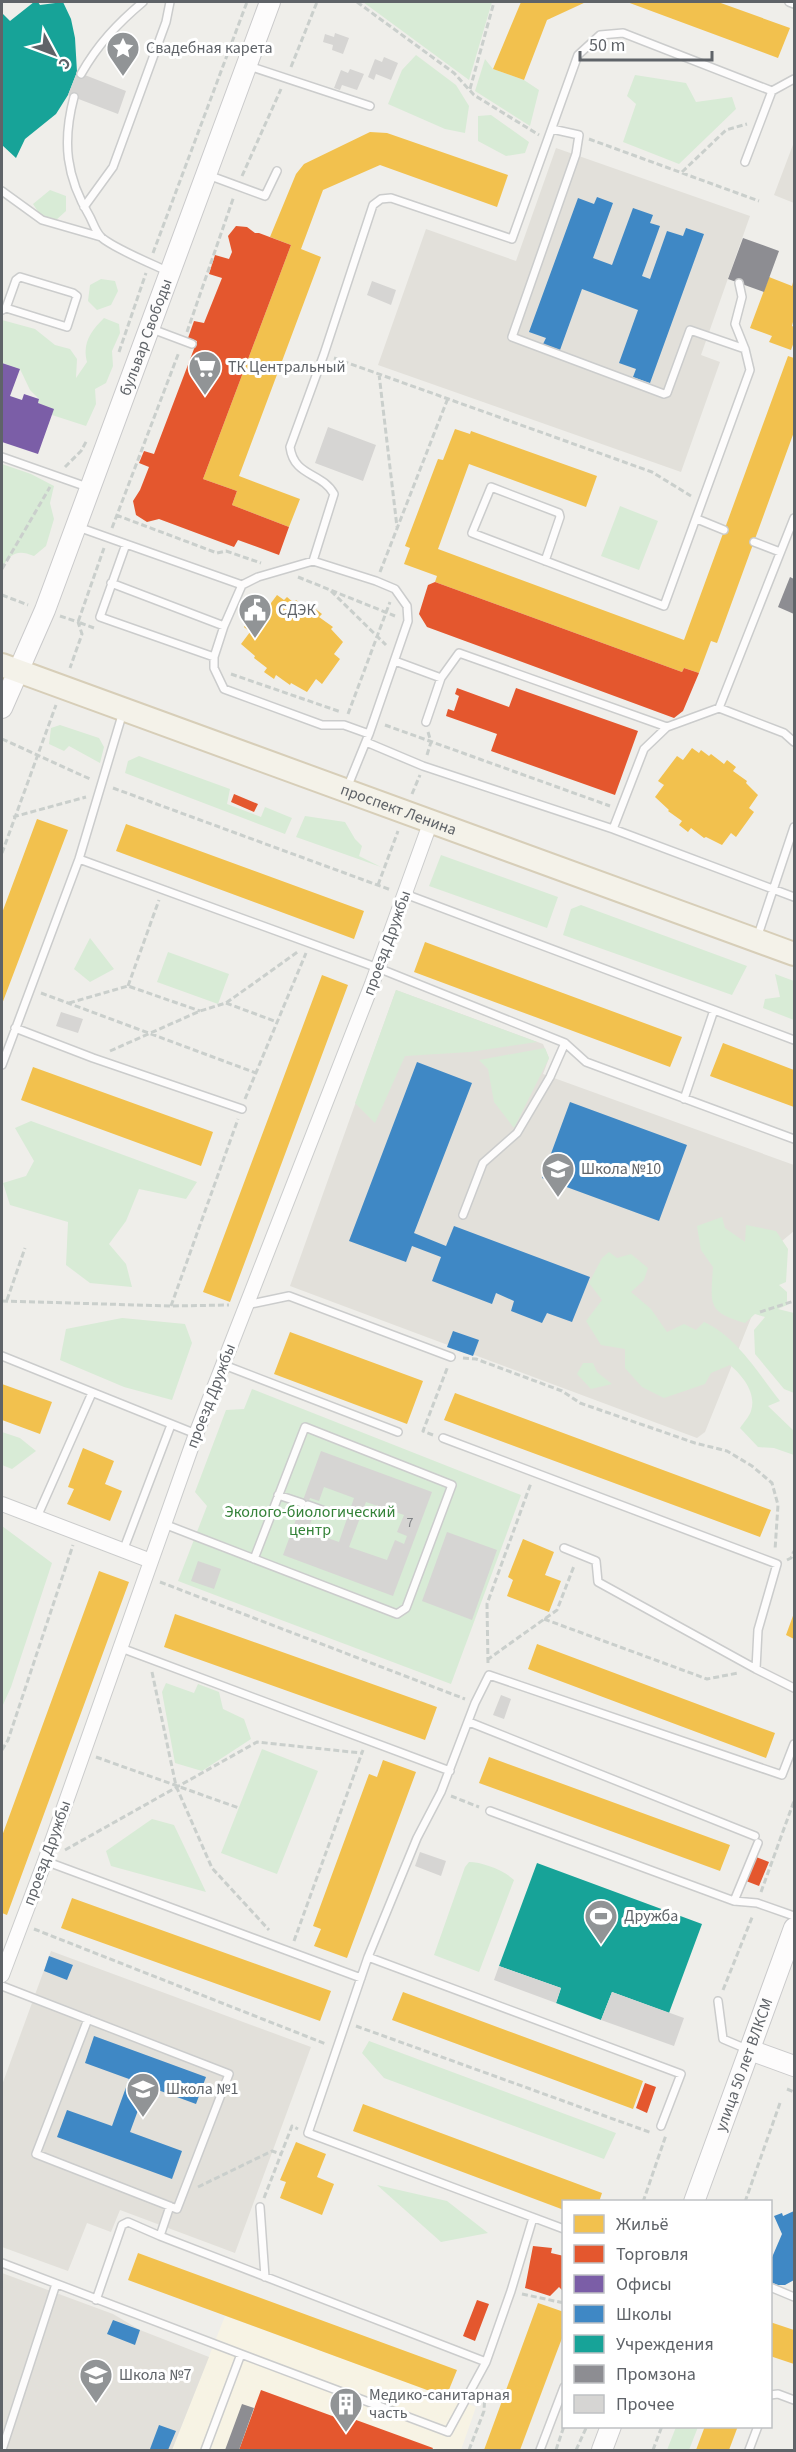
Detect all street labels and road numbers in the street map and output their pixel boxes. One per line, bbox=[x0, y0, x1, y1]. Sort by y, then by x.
street label: бульвар Свободы bbox=[114, 275, 178, 399]
street label: проспект Ленина bbox=[337, 778, 459, 841]
street label: проезд Дружбы bbox=[358, 887, 416, 999]
street label: проезд Дружбы bbox=[181, 1340, 241, 1452]
street label: проезд Дружбы bbox=[18, 1797, 76, 1909]
street label: улица 50 лет ВЛКСМ bbox=[710, 1995, 778, 2135]

